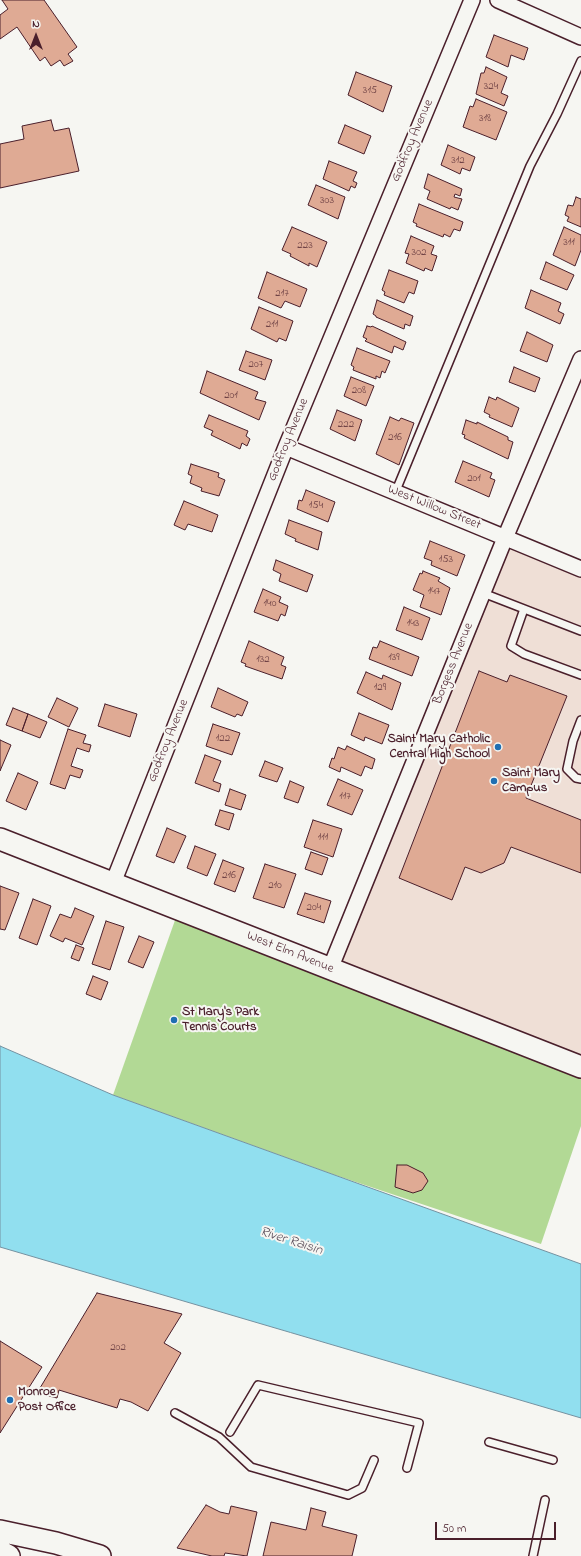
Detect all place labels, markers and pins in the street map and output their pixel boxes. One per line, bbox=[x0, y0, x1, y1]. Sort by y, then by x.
place label: Saint Mary Catholic Central High School bbox=[387, 732, 490, 763]
marker: Saint Mary Catholic Central High School bbox=[493, 742, 503, 752]
place label: Saint Mary Campus bbox=[502, 766, 560, 797]
marker: Saint Mary Campus bbox=[489, 776, 499, 786]
place label: St Mary's Park Tennis Courts bbox=[182, 1005, 259, 1036]
marker: St Mary's Park Tennis Courts bbox=[169, 1015, 179, 1025]
place label: Monroe Post Office bbox=[18, 1385, 76, 1416]
marker: Monroe Post Office bbox=[5, 1395, 15, 1405]

